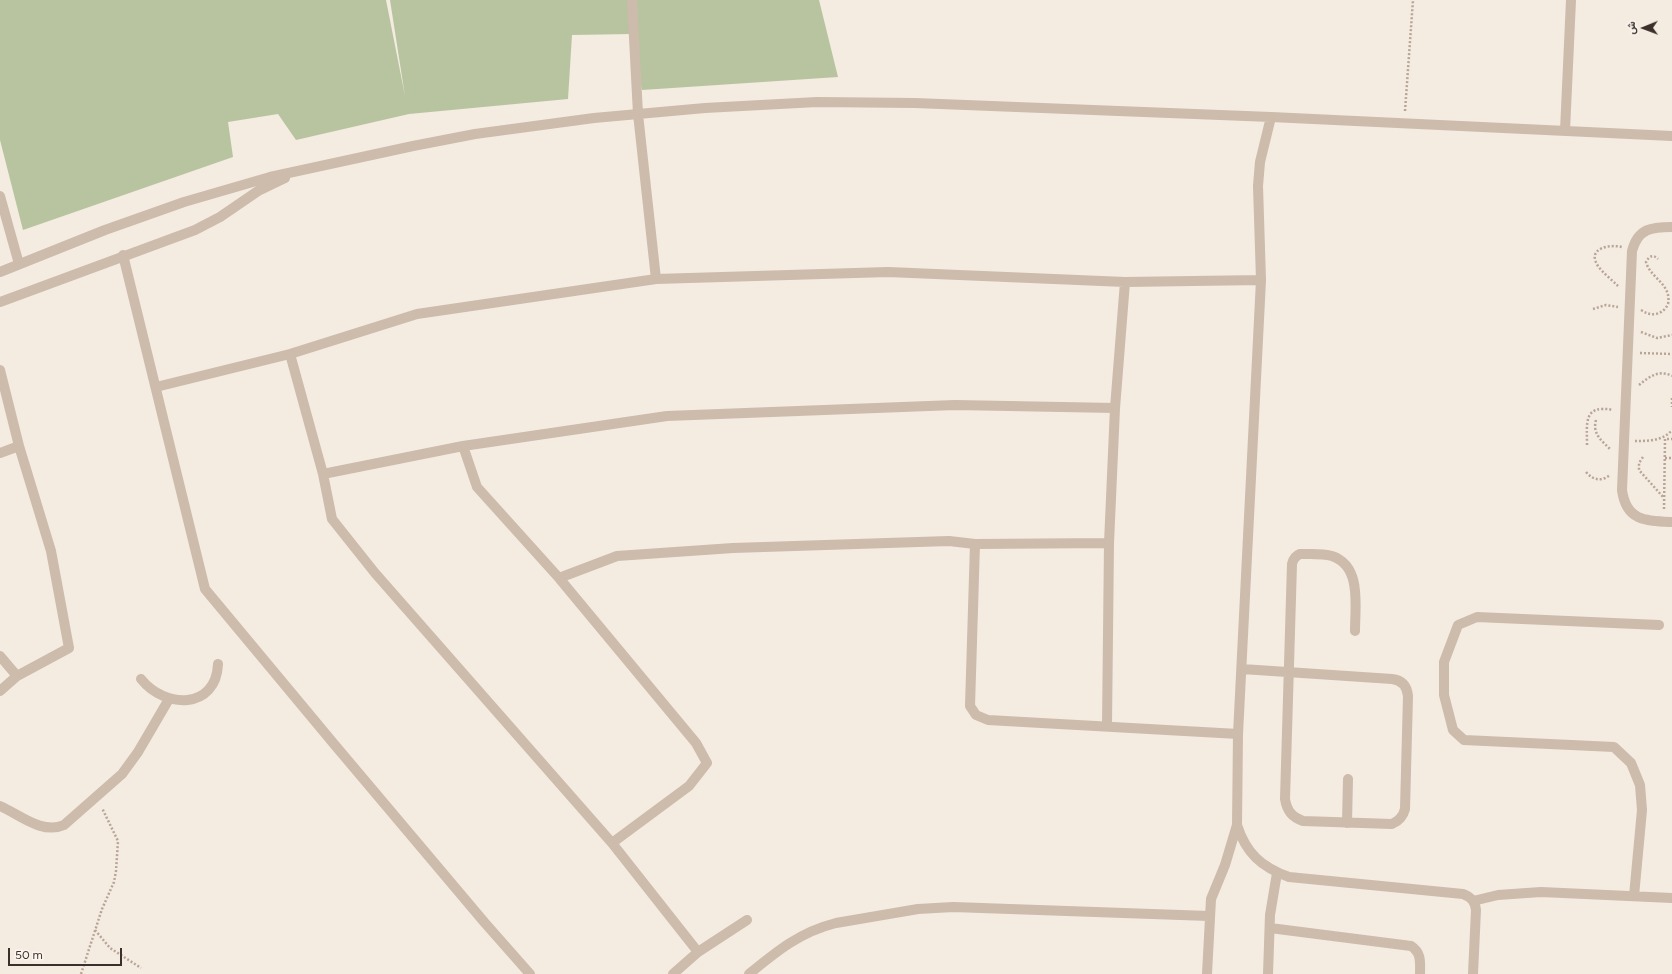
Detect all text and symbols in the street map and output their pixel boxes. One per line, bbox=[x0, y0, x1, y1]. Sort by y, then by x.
north arrow bbox=[1624, 8, 1664, 48]
text: ش bbox=[1625, 21, 1638, 35]
scale bar bbox=[10, 940, 124, 966]
text: 50 m bbox=[15, 948, 43, 962]

